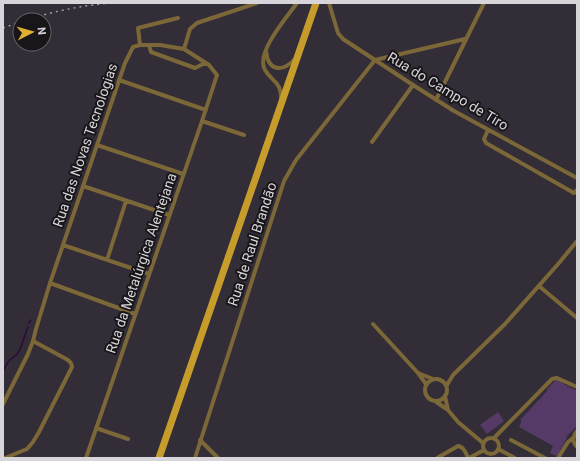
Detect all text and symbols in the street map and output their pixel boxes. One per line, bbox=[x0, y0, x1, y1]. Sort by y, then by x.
north arrow bbox=[12, 12, 52, 52]
text: N bbox=[35, 26, 48, 36]
street label: Rua do Campo de Tiro bbox=[385, 49, 511, 133]
street label: Rua das Novas Tecnologias bbox=[49, 61, 121, 229]
street label: Rua da Metalúrgica Alentejana bbox=[103, 171, 179, 355]
street label: Rua de Raul Brandão bbox=[224, 180, 280, 308]

